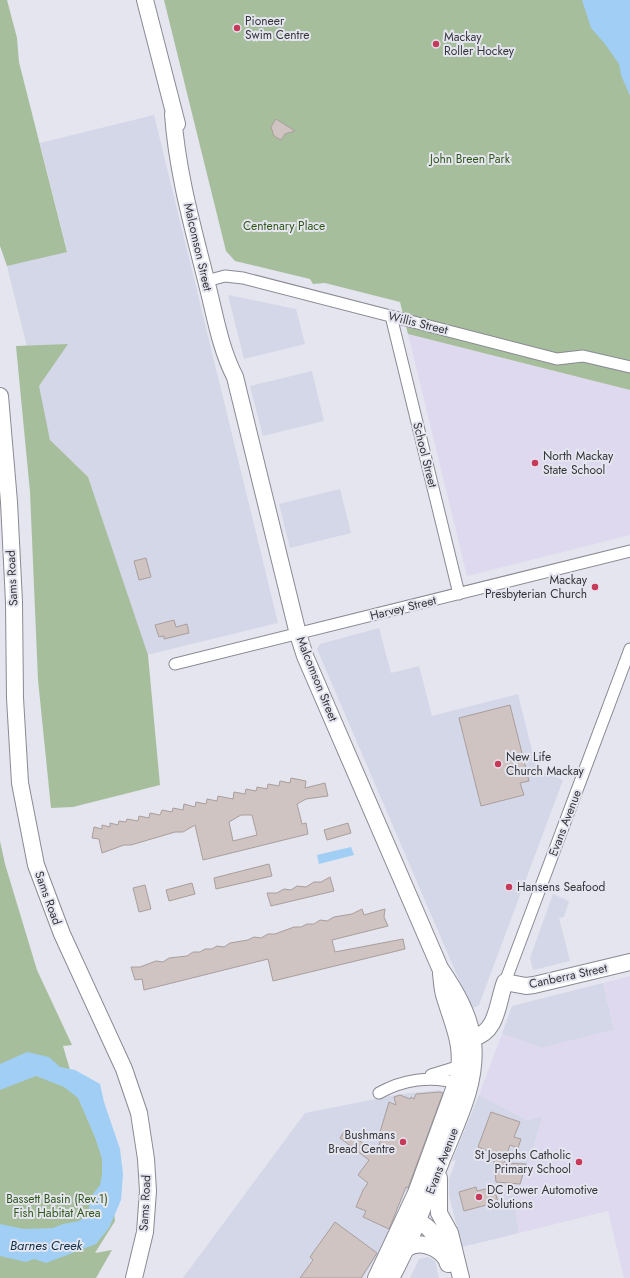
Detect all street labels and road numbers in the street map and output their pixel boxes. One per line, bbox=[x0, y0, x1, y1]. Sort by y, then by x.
street label: Malcomson Street bbox=[179, 201, 217, 293]
street label: Willis Street bbox=[386, 307, 450, 339]
street label: School Street bbox=[408, 420, 442, 490]
street label: Sams Road bbox=[2, 550, 22, 606]
street label: Harvey Street bbox=[368, 591, 438, 625]
street label: Malcomson Street bbox=[292, 634, 342, 724]
street label: Evans Avenue bbox=[544, 787, 586, 859]
street label: Sams Road bbox=[30, 869, 66, 927]
street label: Canberra Street bbox=[527, 959, 609, 993]
street label: Evans Avenue bbox=[421, 1125, 463, 1197]
street label: Sams Road bbox=[135, 1175, 155, 1231]

